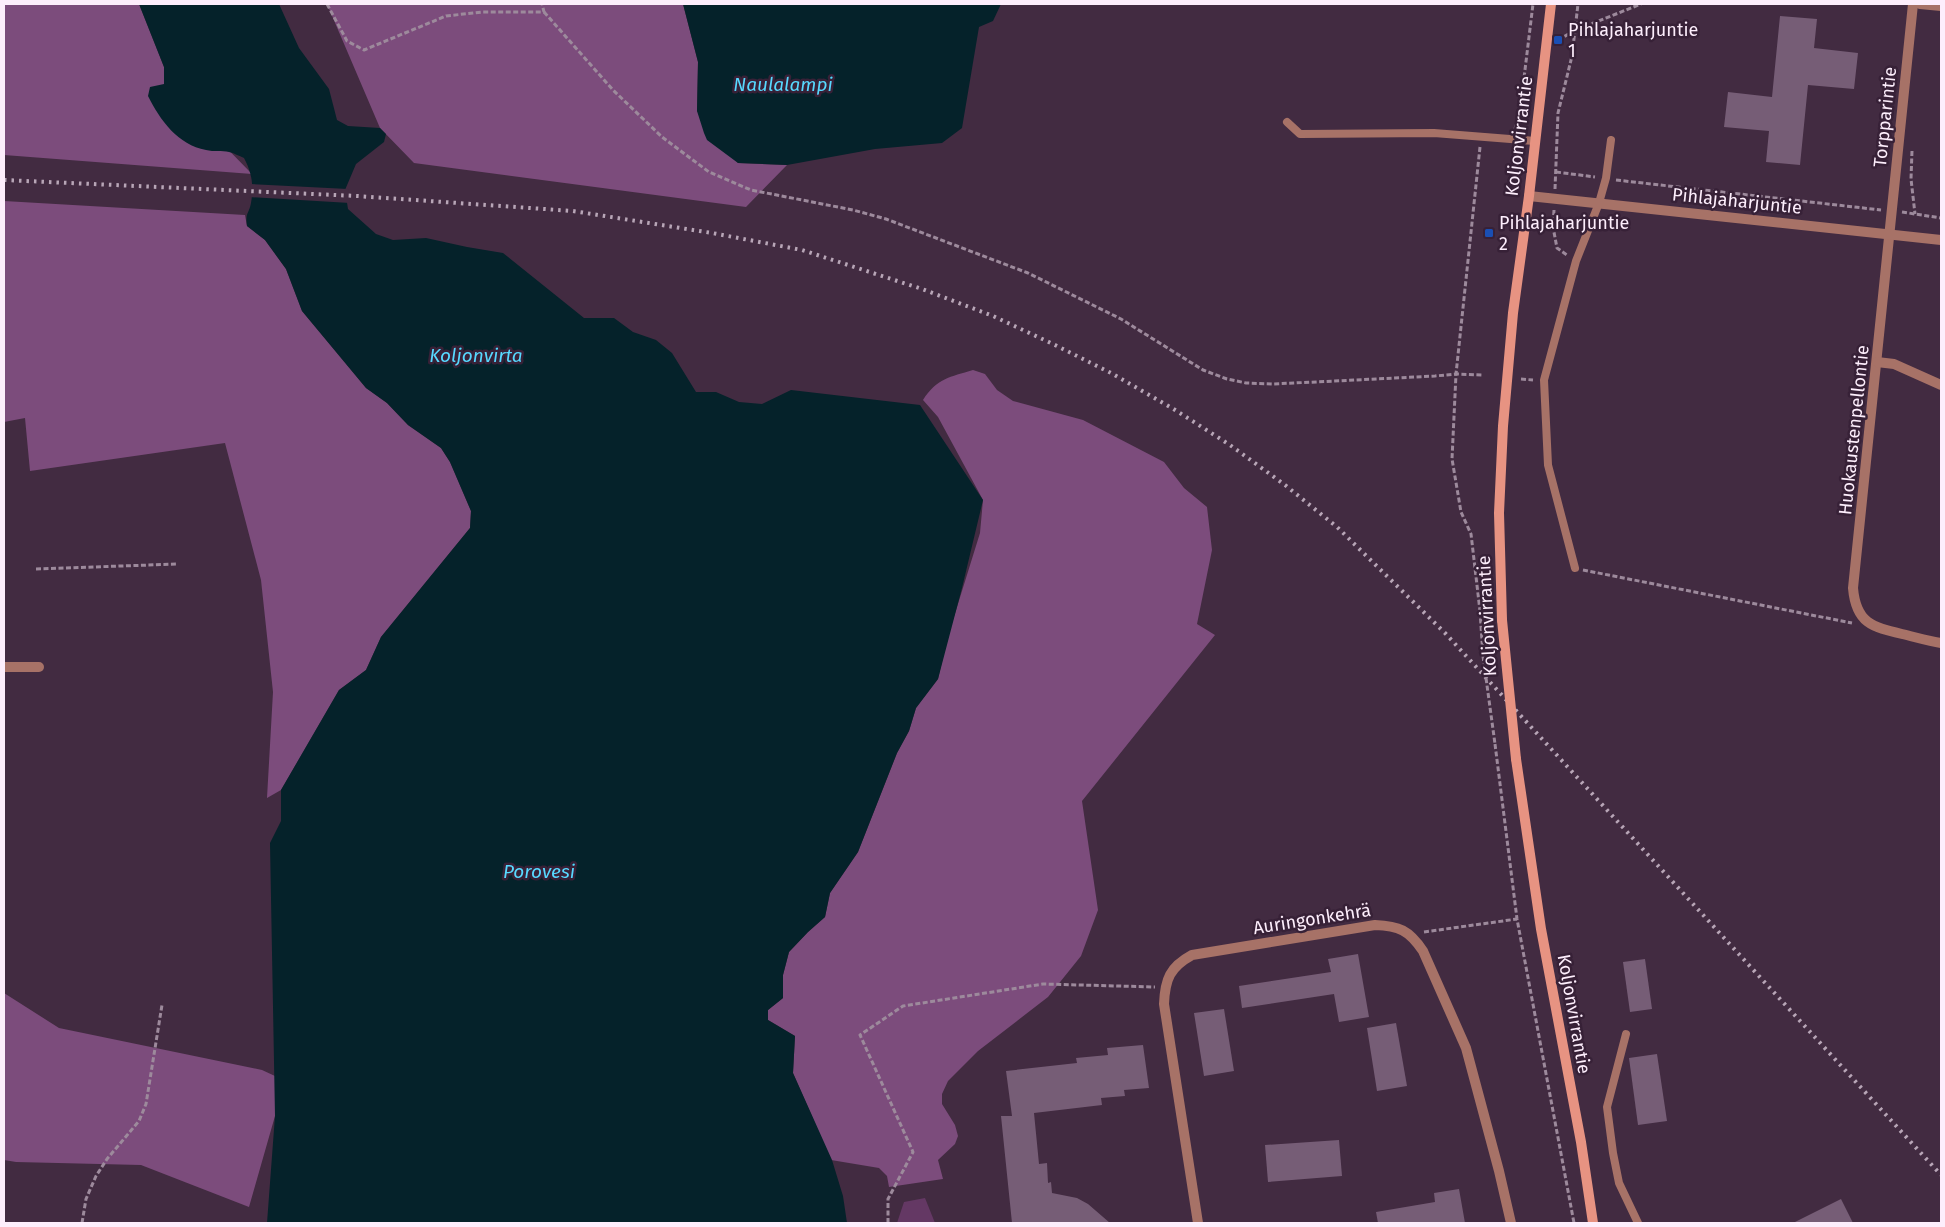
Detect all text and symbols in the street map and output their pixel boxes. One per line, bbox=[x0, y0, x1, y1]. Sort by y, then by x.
place label: Pihlajaharjuntie 1 bbox=[1568, 19, 1698, 62]
marker: Pihlajaharjuntie 1 bbox=[1552, 34, 1564, 46]
street label: Torpparintie bbox=[1869, 66, 1901, 168]
water label: Naulalampi bbox=[733, 73, 833, 96]
street label: Koljonvirrantie bbox=[1501, 75, 1537, 197]
street label: Pihlajaharjuntie bbox=[1671, 183, 1803, 219]
place label: Pihlajaharjuntie 2 bbox=[1499, 212, 1629, 255]
marker: Pihlajaharjuntie 2 bbox=[1483, 227, 1495, 239]
water label: Koljonvirta bbox=[429, 344, 523, 367]
street label: Huokaustenpellontie bbox=[1834, 344, 1874, 516]
street label: Koljonvirrantie bbox=[1473, 555, 1501, 677]
water label: Porovesi bbox=[503, 860, 576, 883]
street label: Auringonkehrä bbox=[1252, 899, 1372, 939]
street label: Koljonvirrantie bbox=[1553, 952, 1595, 1076]

